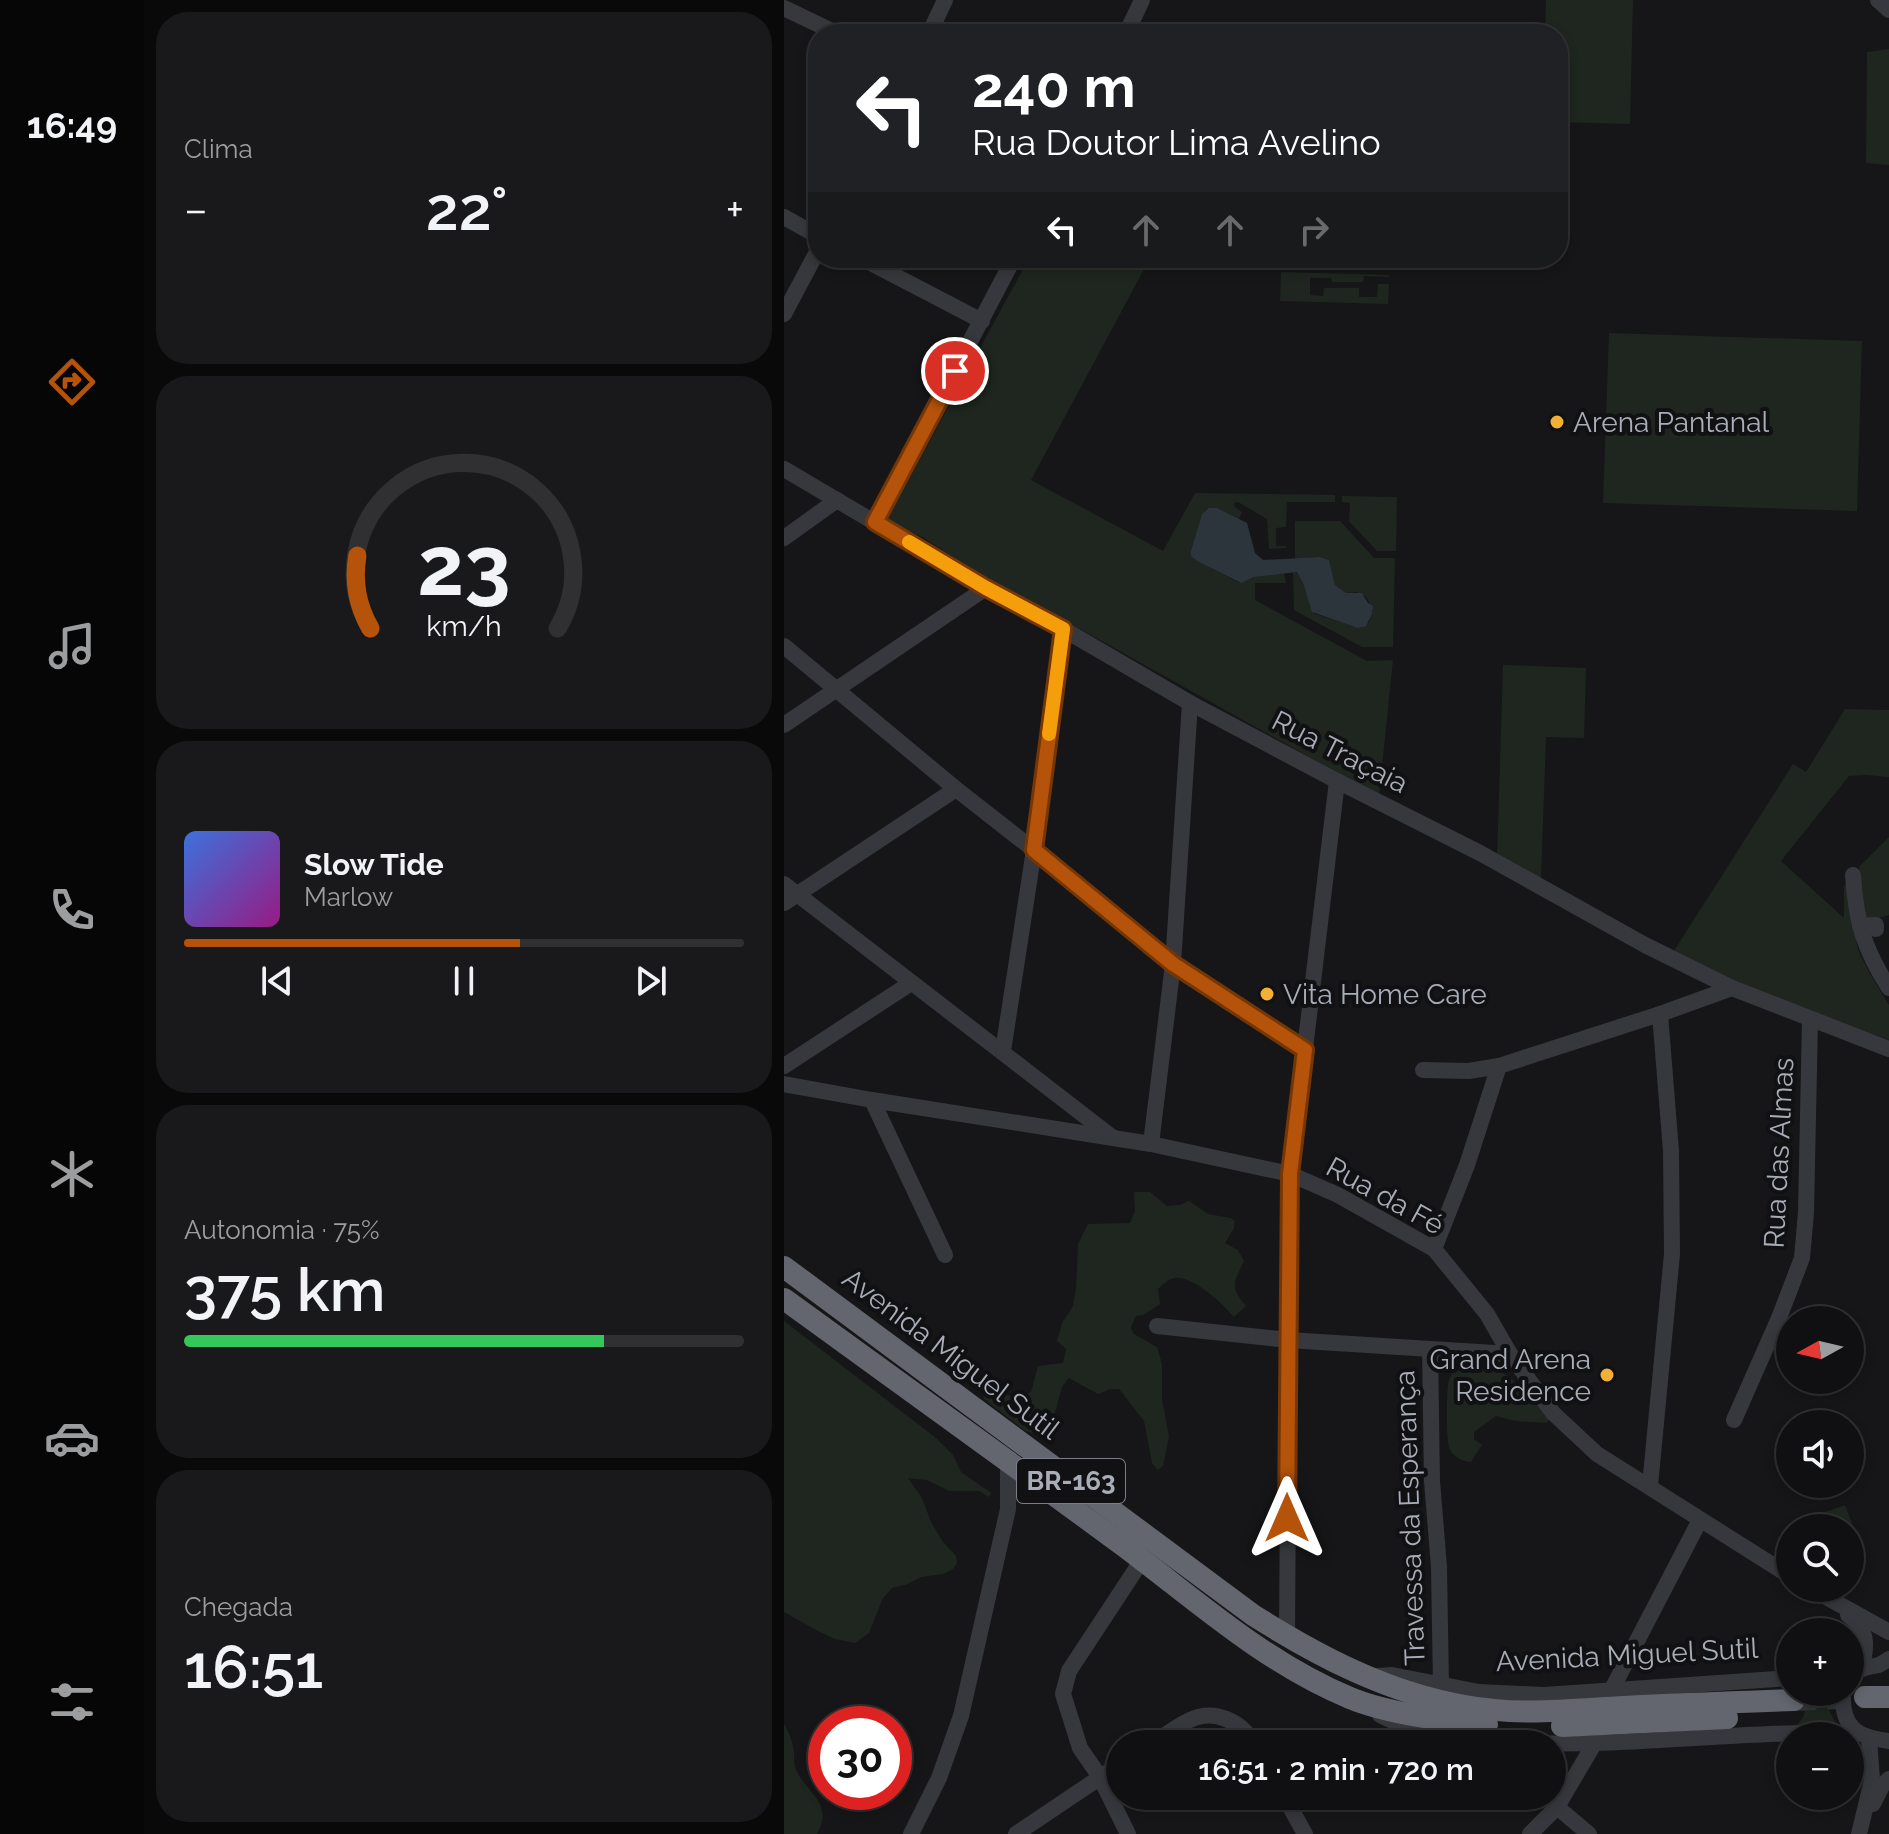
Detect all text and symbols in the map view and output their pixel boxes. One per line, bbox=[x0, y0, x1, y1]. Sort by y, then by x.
text: 240 m bbox=[972, 54, 1136, 120]
icon: left bbox=[840, 56, 944, 160]
text: 16:49 bbox=[27, 104, 117, 146]
text: Rua Doutor Lima Avelino bbox=[972, 121, 1381, 163]
text: Clima bbox=[184, 134, 253, 164]
text: 22° bbox=[426, 174, 508, 244]
text: − bbox=[184, 184, 208, 235]
text: + bbox=[726, 184, 744, 235]
icon: left bbox=[1040, 208, 1084, 252]
icon: ahead bbox=[1124, 208, 1168, 252]
icon: ahead bbox=[1208, 208, 1252, 252]
icon: right bbox=[1292, 208, 1336, 252]
pin bbox=[921, 337, 989, 405]
icon: arrive bbox=[933, 349, 977, 393]
icon: directions bbox=[44, 354, 100, 410]
place label: Arena Pantanal bbox=[1573, 406, 1769, 439]
marker: Arena Pantanal bbox=[1548, 413, 1566, 431]
text: 23 bbox=[417, 516, 511, 613]
text: km/h bbox=[426, 609, 502, 643]
icon: music bbox=[44, 618, 100, 674]
street label: Rua Traçaia bbox=[1267, 704, 1413, 800]
text: Slow Tide bbox=[304, 847, 444, 882]
icon: phone bbox=[44, 882, 100, 938]
text: Marlow bbox=[304, 882, 393, 912]
icon: previous bbox=[255, 959, 299, 1003]
icon: pause bbox=[442, 959, 486, 1003]
icon: next bbox=[629, 959, 673, 1003]
place label: Vita Home Care bbox=[1283, 978, 1487, 1011]
marker: Vita Home Care bbox=[1258, 985, 1276, 1003]
street label: Rua das Almas bbox=[1758, 1057, 1800, 1249]
icon: climate bbox=[44, 1146, 100, 1202]
street label: Rua da Fé bbox=[1321, 1150, 1449, 1242]
text: Autonomia · 75% bbox=[184, 1215, 379, 1245]
text: 375 km bbox=[184, 1255, 385, 1325]
street label: Avenida Miguel Sutil bbox=[836, 1262, 1066, 1446]
north arrow bbox=[1776, 1306, 1864, 1394]
map controls bbox=[1776, 1306, 1864, 1810]
place label: Grand Arena Residence bbox=[1430, 1343, 1591, 1408]
marker: Grand Arena Residence bbox=[1598, 1366, 1616, 1384]
street label: Travessa da Esperança bbox=[1388, 1370, 1432, 1666]
icon: car bbox=[44, 1410, 100, 1466]
button: sound bbox=[1776, 1410, 1864, 1498]
road number: BR-163 bbox=[1017, 1459, 1125, 1503]
position arrow bbox=[1245, 1476, 1329, 1560]
button: search bbox=[1776, 1514, 1864, 1602]
text: Chegada bbox=[184, 1592, 293, 1622]
button: + bbox=[1776, 1618, 1864, 1706]
text: 16:51 bbox=[184, 1632, 323, 1702]
street label: Avenida Miguel Sutil bbox=[1495, 1632, 1759, 1678]
icon: filters bbox=[44, 1674, 100, 1730]
speed limit sign: 30 bbox=[808, 1706, 912, 1810]
button: − bbox=[1776, 1722, 1864, 1810]
text: 16:51 · 2 min · 720 m bbox=[1198, 1752, 1474, 1787]

